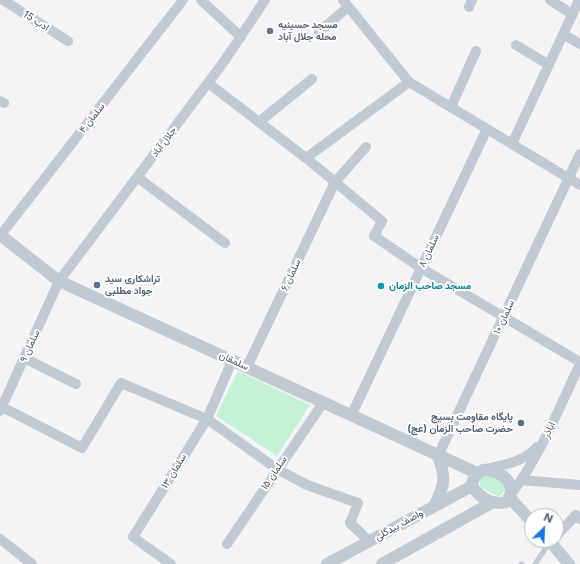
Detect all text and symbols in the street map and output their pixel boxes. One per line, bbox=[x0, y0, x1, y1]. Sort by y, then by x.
street label: ادب 15 bbox=[21, 8, 51, 34]
place label: مسجد حسینیه محله جلال آباد bbox=[278, 19, 338, 42]
marker: مسجد حسینیه محله جلال آباد bbox=[265, 26, 275, 36]
street label: سلمان ۴ bbox=[77, 101, 107, 135]
street label: جلال آباد bbox=[149, 125, 179, 159]
street label: سلمان ۸ bbox=[416, 233, 442, 269]
street label: سلمان ۶ bbox=[278, 257, 304, 293]
place label: تراشکاری سید جواد مطلبی bbox=[105, 273, 160, 296]
marker: تراشکاری سید جواد مطلبی bbox=[92, 280, 102, 290]
place label: مسجد صاحب الزمان bbox=[389, 280, 471, 292]
marker: مسجد صاحب الزمان bbox=[376, 281, 386, 291]
street label: سلمان ۱۰ bbox=[491, 298, 517, 336]
street label: سلمان ۹ bbox=[18, 328, 42, 364]
street label: سلمقان bbox=[217, 349, 251, 373]
place label: پایگاه مقاومت بسیج حضرت صاحب الزمان (عج) bbox=[407, 411, 513, 434]
marker: پایگاه مقاومت بسیج حضرت صاحب الزمان (عج) bbox=[516, 418, 526, 428]
street label: اباذر bbox=[540, 420, 558, 440]
street label: سلمان ۱۳ bbox=[159, 452, 189, 490]
street label: سلمان ۱۵ bbox=[258, 454, 290, 492]
street label: واصف بیدگلی bbox=[373, 507, 425, 543]
north arrow bbox=[524, 508, 564, 548]
text: N bbox=[542, 510, 555, 526]

